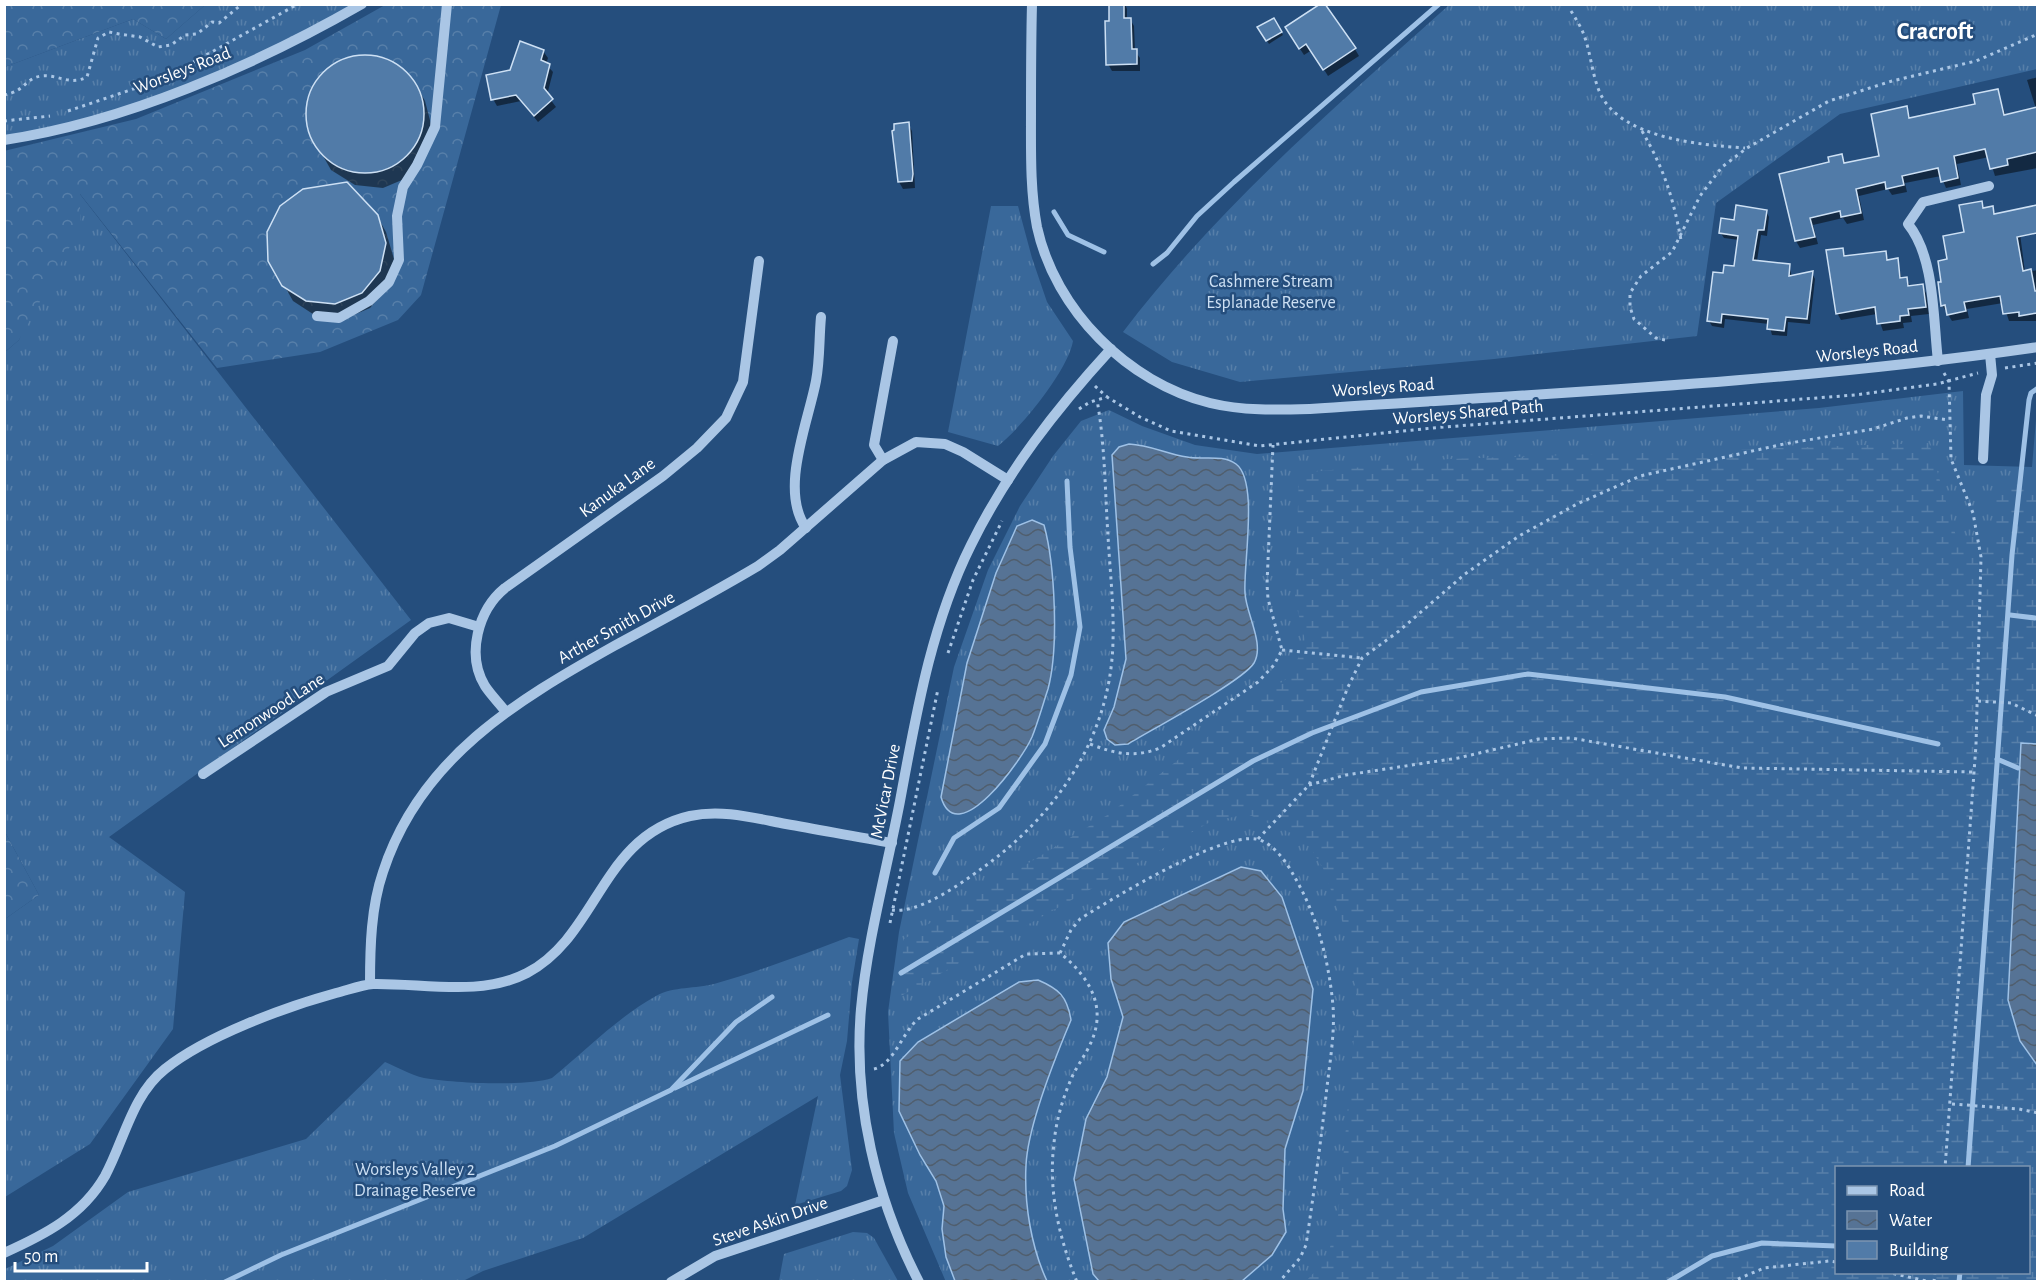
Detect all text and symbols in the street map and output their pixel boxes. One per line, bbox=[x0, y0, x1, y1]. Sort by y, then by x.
district label: Cracroft bbox=[1897, 20, 1973, 44]
street label: Worsleys Road bbox=[131, 44, 233, 98]
park label: Cashmere Stream Esplanade Reserve bbox=[1206, 273, 1336, 312]
street label: Worsleys Road bbox=[1815, 338, 1919, 366]
street label: Worsleys Road bbox=[1331, 375, 1435, 401]
street label: Worsleys Shared Path bbox=[1392, 397, 1544, 429]
street label: Kanuka Lane bbox=[576, 454, 659, 521]
street label: Arther Smith Drive bbox=[555, 588, 678, 667]
street label: Lemonwood Lane bbox=[215, 670, 328, 752]
street label: McVicar Drive bbox=[868, 742, 904, 840]
park label: Worsleys Valley 2 Drainage Reserve bbox=[354, 1161, 476, 1200]
legend bbox=[1835, 1166, 2030, 1274]
text: Road bbox=[1889, 1182, 1925, 1200]
street label: Steve Askin Drive bbox=[711, 1194, 830, 1250]
text: Water bbox=[1889, 1212, 1932, 1230]
scale bar bbox=[15, 1235, 147, 1273]
text: Building bbox=[1889, 1242, 1949, 1260]
text: 50 m bbox=[24, 1248, 58, 1266]

